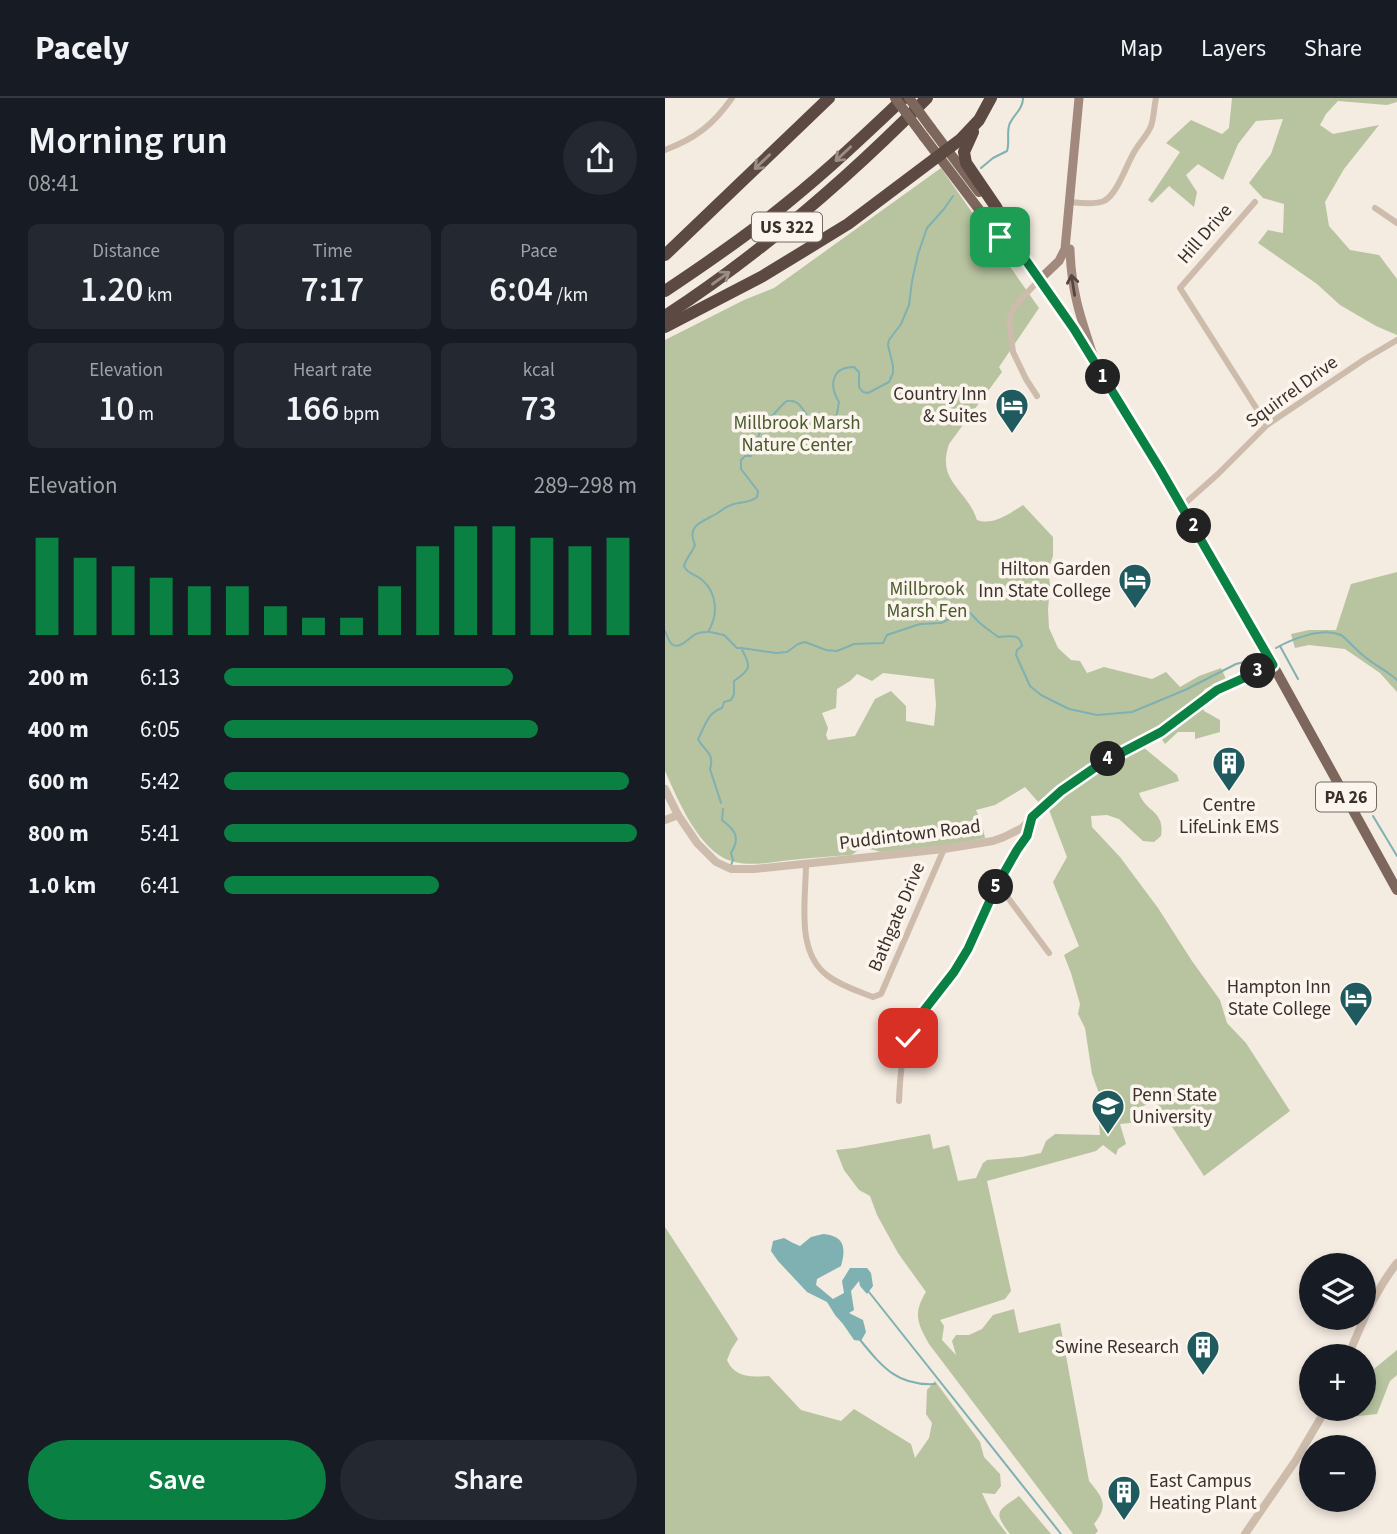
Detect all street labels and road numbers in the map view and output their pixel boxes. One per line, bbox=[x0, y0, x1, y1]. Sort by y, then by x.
street label: Hill Drive bbox=[1171, 198, 1239, 270]
road number: US 322 bbox=[752, 212, 822, 242]
street label: Squirrel Drive bbox=[1240, 349, 1344, 435]
road number: PA 26 bbox=[1316, 782, 1376, 812]
street label: Puddintown Road bbox=[838, 813, 982, 857]
street label: Bathgate Drive bbox=[862, 858, 932, 976]

